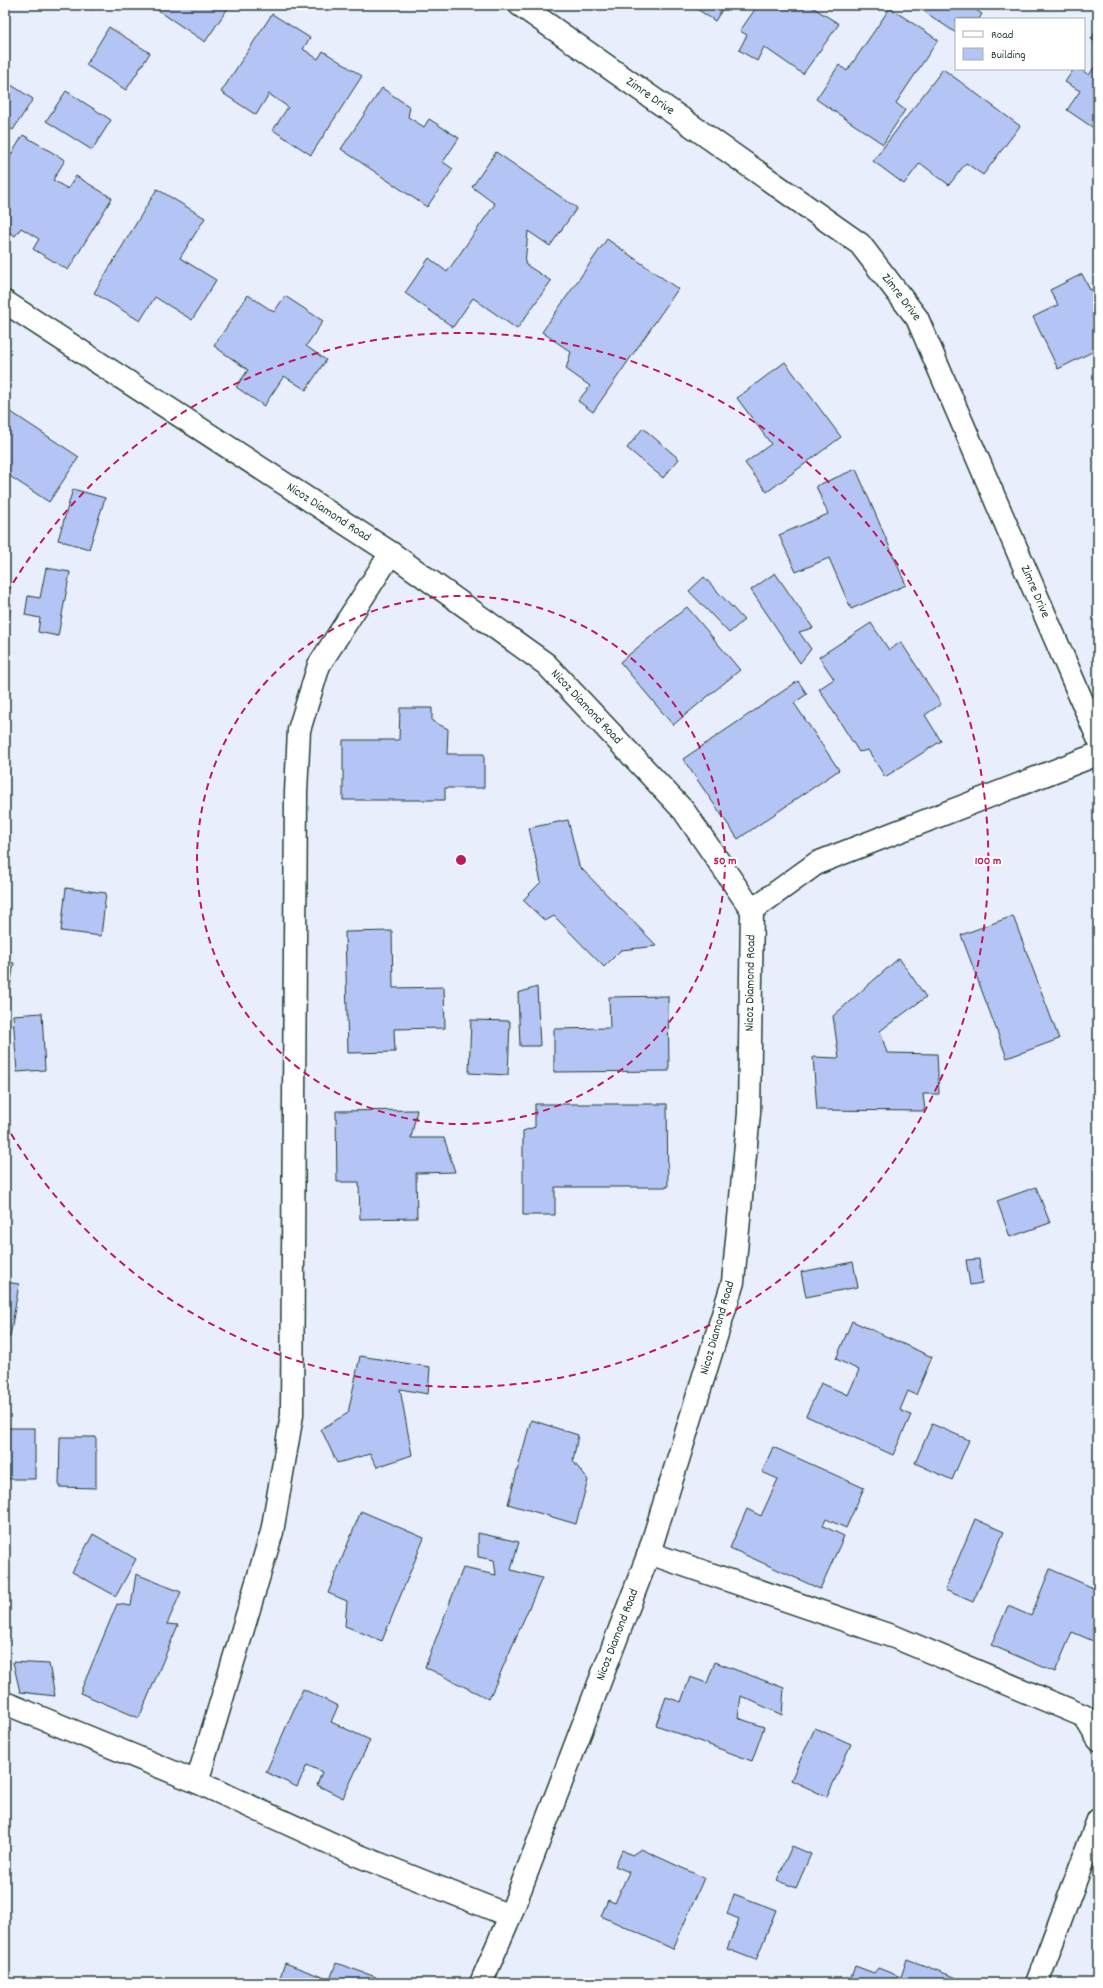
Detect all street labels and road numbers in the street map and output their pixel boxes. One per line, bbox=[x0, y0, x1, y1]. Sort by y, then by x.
street label: Zimre Drive bbox=[622, 73, 679, 120]
street label: Zimre Drive bbox=[877, 270, 926, 325]
street label: Nicoz Diamond Road bbox=[283, 478, 375, 547]
street label: Zimre Drive bbox=[1015, 562, 1055, 621]
street label: Nicoz Diamond Road bbox=[546, 665, 627, 749]
street label: Nicoz Diamond Road bbox=[741, 934, 761, 1032]
street label: Nicoz Diamond Road bbox=[695, 1279, 741, 1377]
street label: Nicoz Diamond Road bbox=[592, 1586, 644, 1684]

